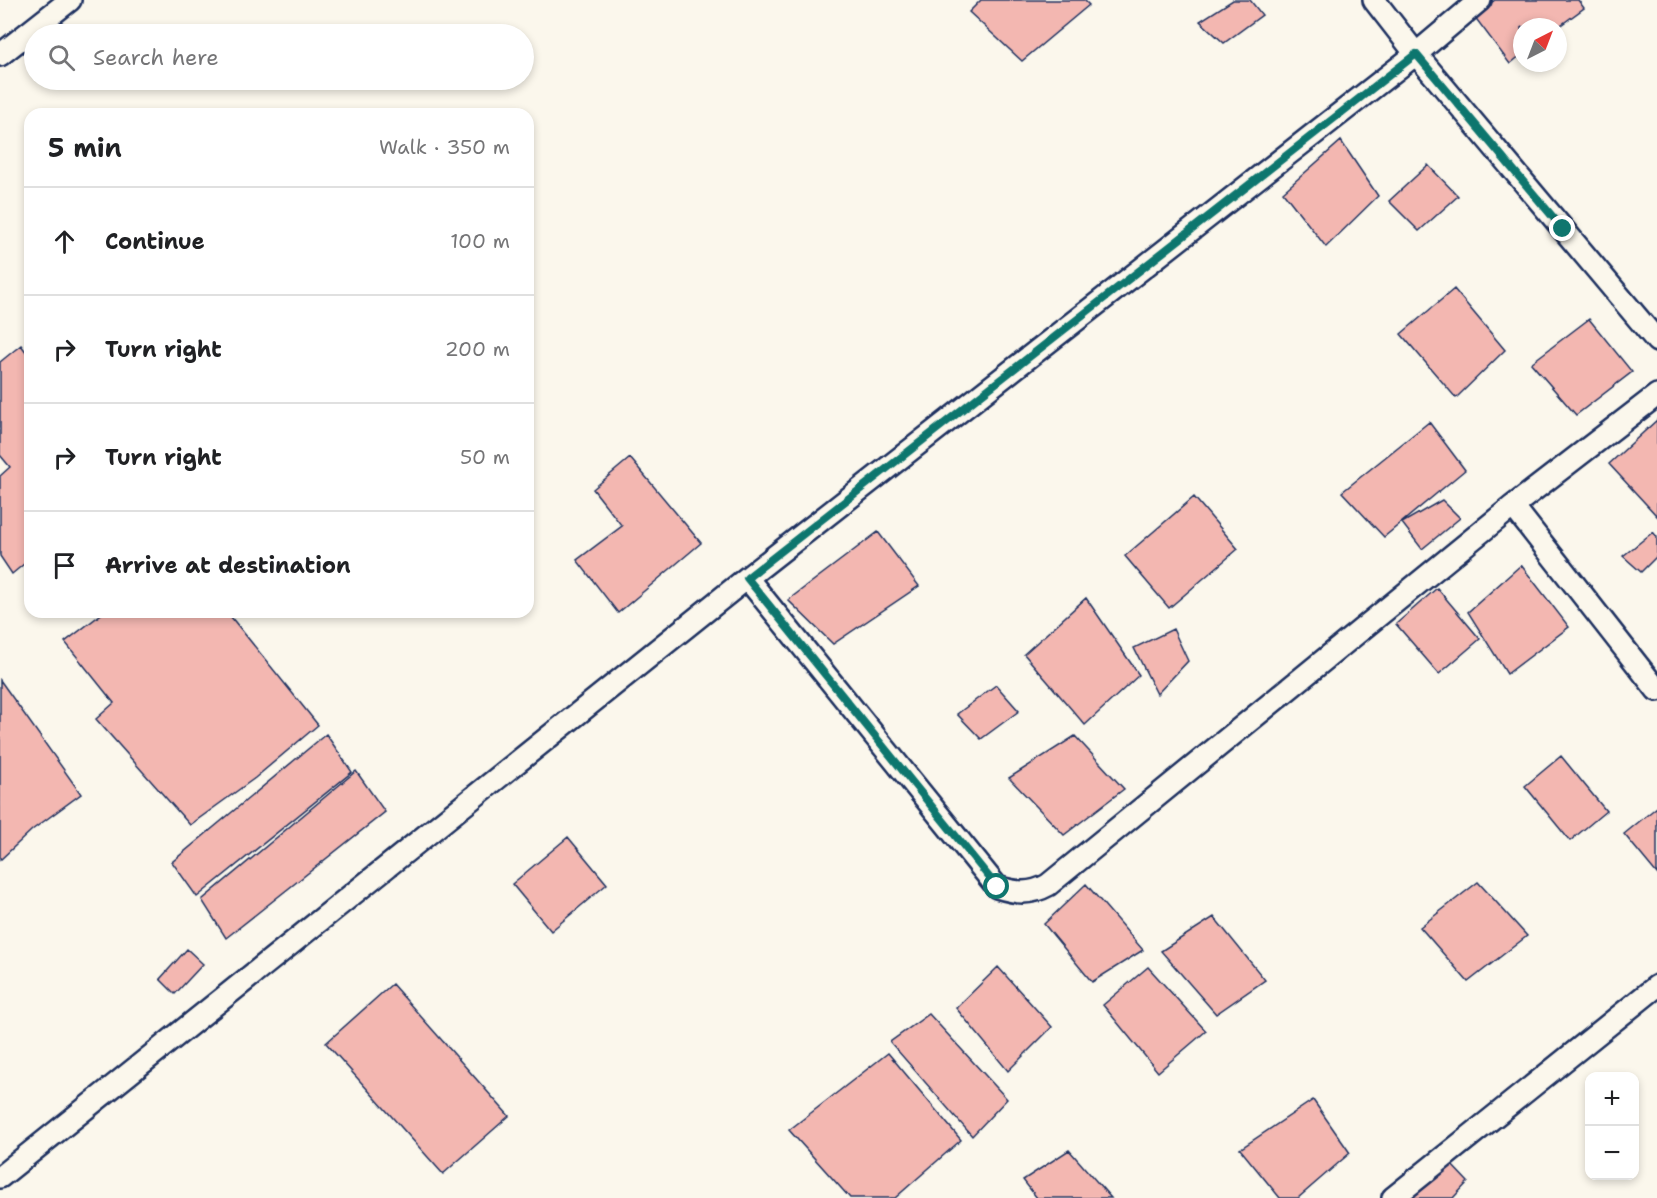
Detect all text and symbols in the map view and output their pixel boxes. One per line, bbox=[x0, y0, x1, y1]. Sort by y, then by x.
north arrow bbox=[1513, 18, 1567, 72]
search box bbox=[24, 24, 534, 90]
icon: search bbox=[45, 41, 78, 74]
text: Search here bbox=[93, 43, 219, 72]
text: 5 min bbox=[48, 130, 122, 165]
text: Walk · 350 m bbox=[379, 134, 510, 160]
route end bbox=[1549, 215, 1575, 241]
icon: ahead bbox=[48, 225, 81, 258]
text: Continue bbox=[105, 227, 205, 256]
text: 100 m bbox=[450, 228, 510, 254]
icon: right bbox=[48, 333, 81, 366]
text: Turn right bbox=[105, 335, 222, 364]
text: 200 m bbox=[445, 336, 510, 362]
icon: right bbox=[48, 441, 81, 474]
text: Turn right bbox=[105, 443, 222, 472]
text: 50 m bbox=[460, 444, 510, 470]
icon: arrive bbox=[48, 549, 81, 582]
text: Arrive at destination bbox=[105, 551, 351, 580]
route start bbox=[983, 873, 1009, 899]
map controls bbox=[1585, 1072, 1639, 1180]
button: + bbox=[1585, 1072, 1639, 1126]
button: − bbox=[1585, 1126, 1639, 1180]

